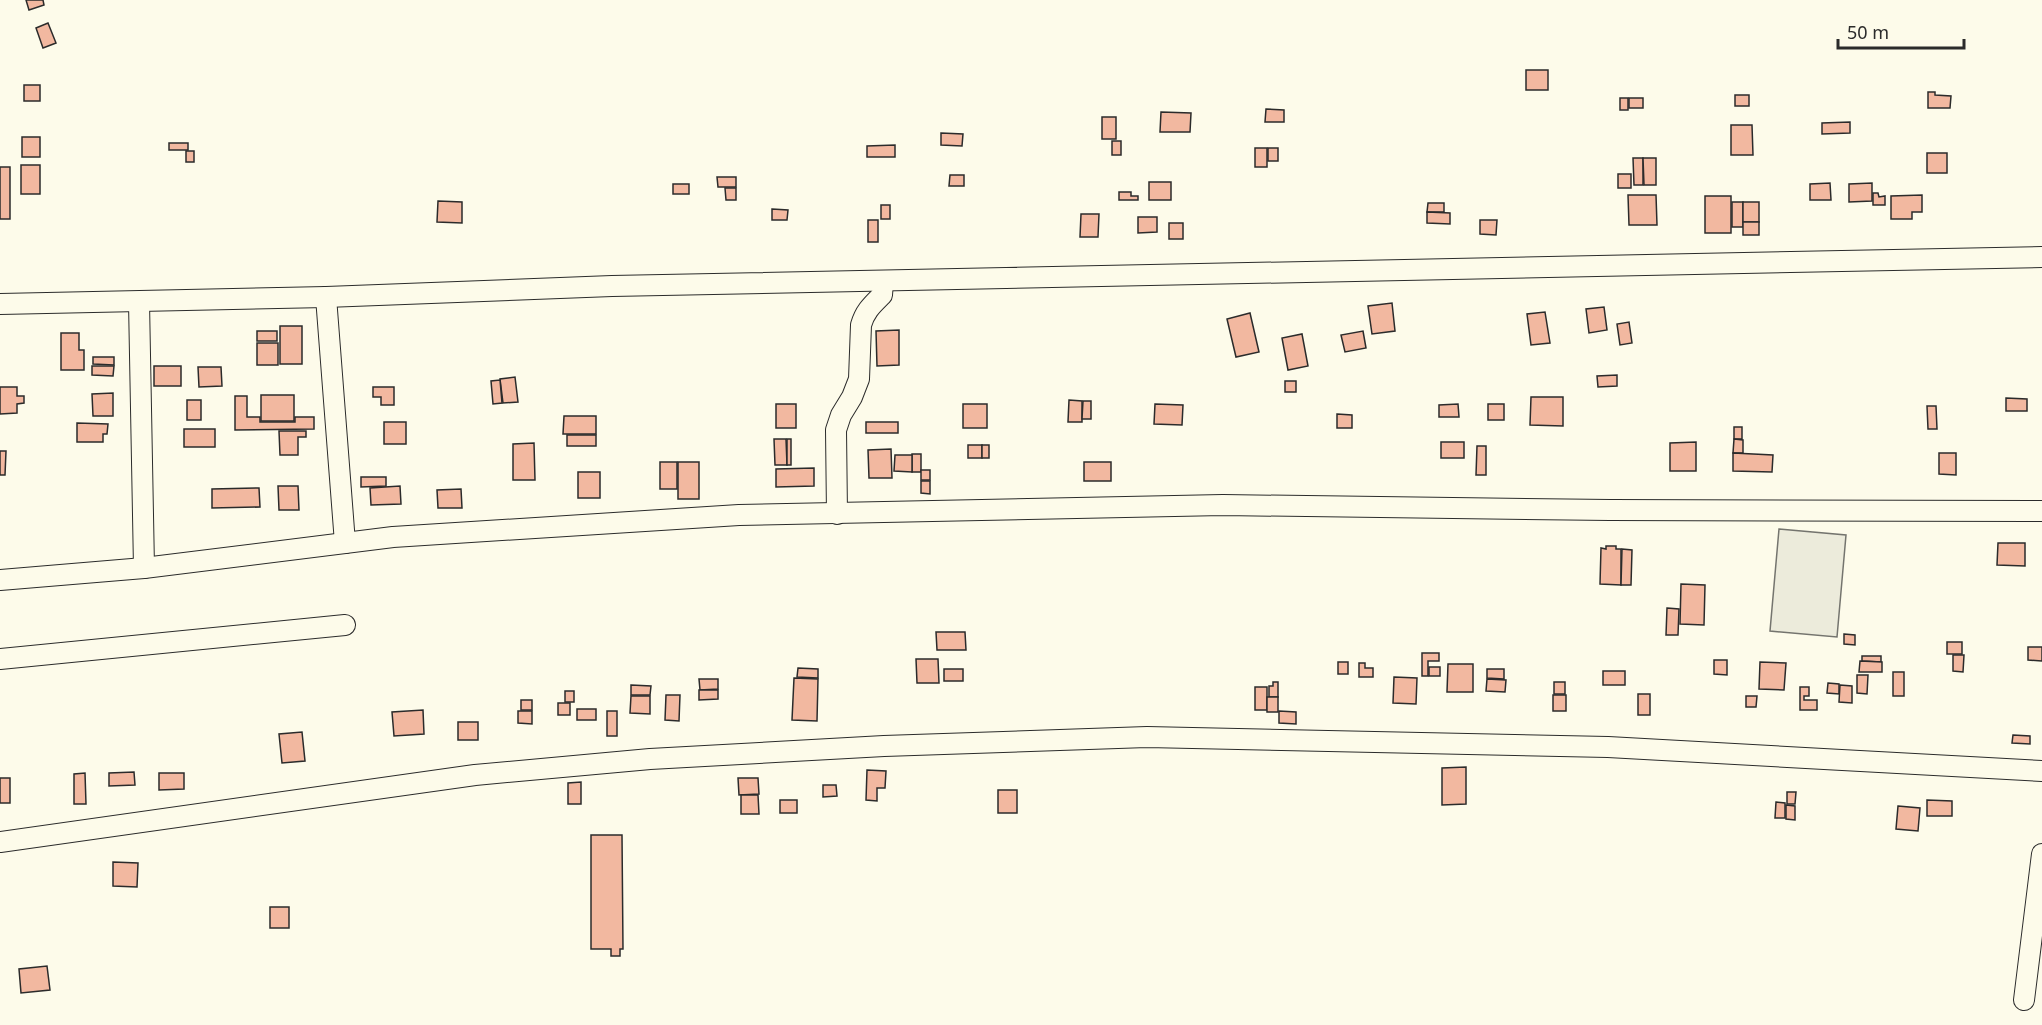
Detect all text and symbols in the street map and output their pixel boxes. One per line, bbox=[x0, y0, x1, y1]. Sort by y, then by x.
scale bar bbox=[1838, 12, 1964, 50]
text: 50 m bbox=[1847, 20, 1889, 44]

